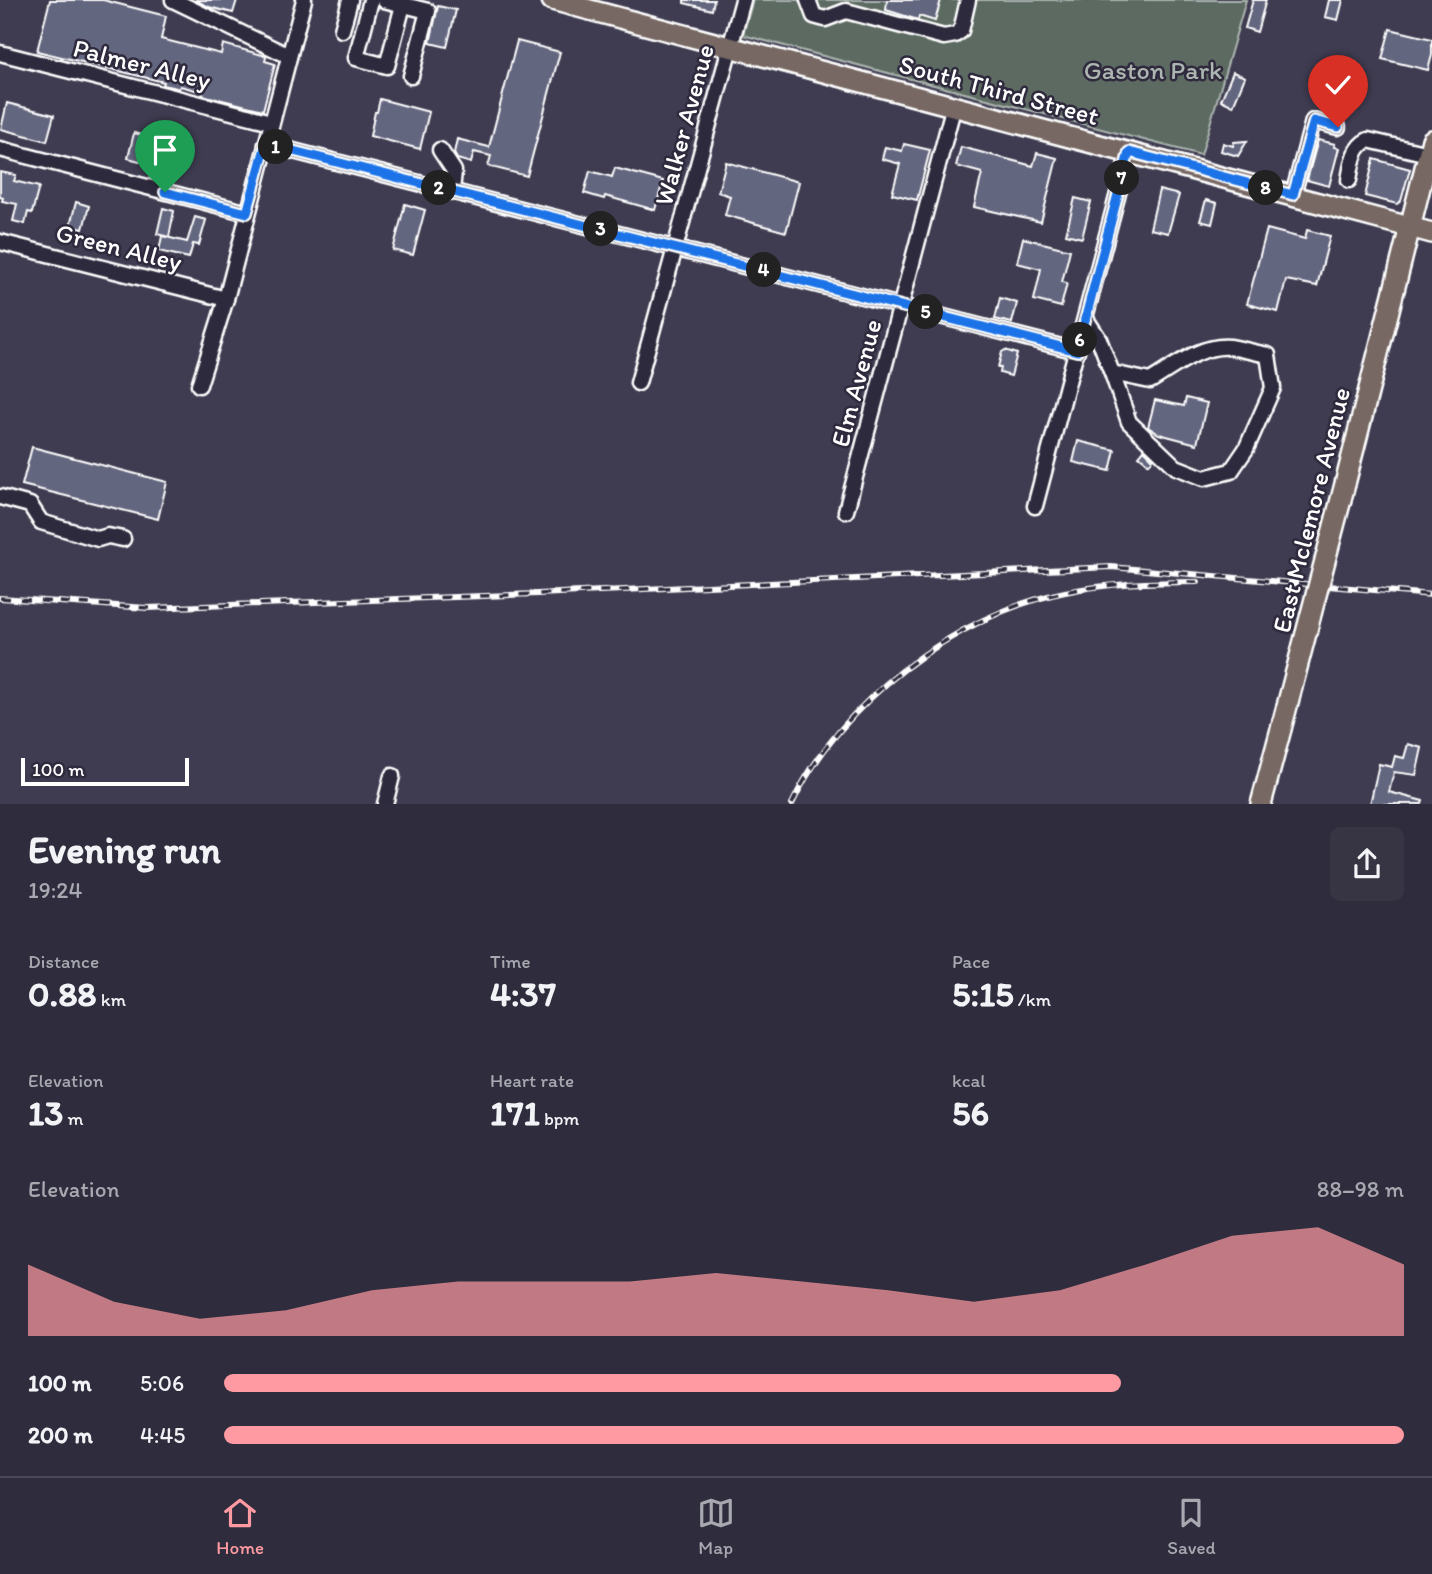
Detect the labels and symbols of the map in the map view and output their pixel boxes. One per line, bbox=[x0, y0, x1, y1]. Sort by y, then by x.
street label: Palmer Alley bbox=[70, 31, 214, 97]
street label: Walker Avenue bbox=[647, 41, 721, 209]
street label: South Third Street bbox=[896, 48, 1103, 132]
park label: Gaston Park bbox=[1084, 54, 1222, 86]
pin bbox=[1308, 55, 1368, 127]
pin bbox=[135, 120, 195, 192]
pin: 1 bbox=[258, 130, 294, 164]
pin: 7 bbox=[1104, 160, 1140, 196]
pin: 2 bbox=[422, 170, 457, 206]
pin: 8 bbox=[1248, 170, 1284, 206]
pin: 3 bbox=[584, 212, 618, 246]
street label: Green Alley bbox=[53, 216, 185, 278]
pin: 4 bbox=[746, 252, 782, 288]
pin: 5 bbox=[908, 294, 944, 330]
street label: Elm Avenue bbox=[824, 316, 888, 450]
pin: 6 bbox=[1062, 322, 1098, 358]
street label: East Mclemore Avenue bbox=[1265, 384, 1357, 636]
scale bar bbox=[21, 755, 189, 787]

